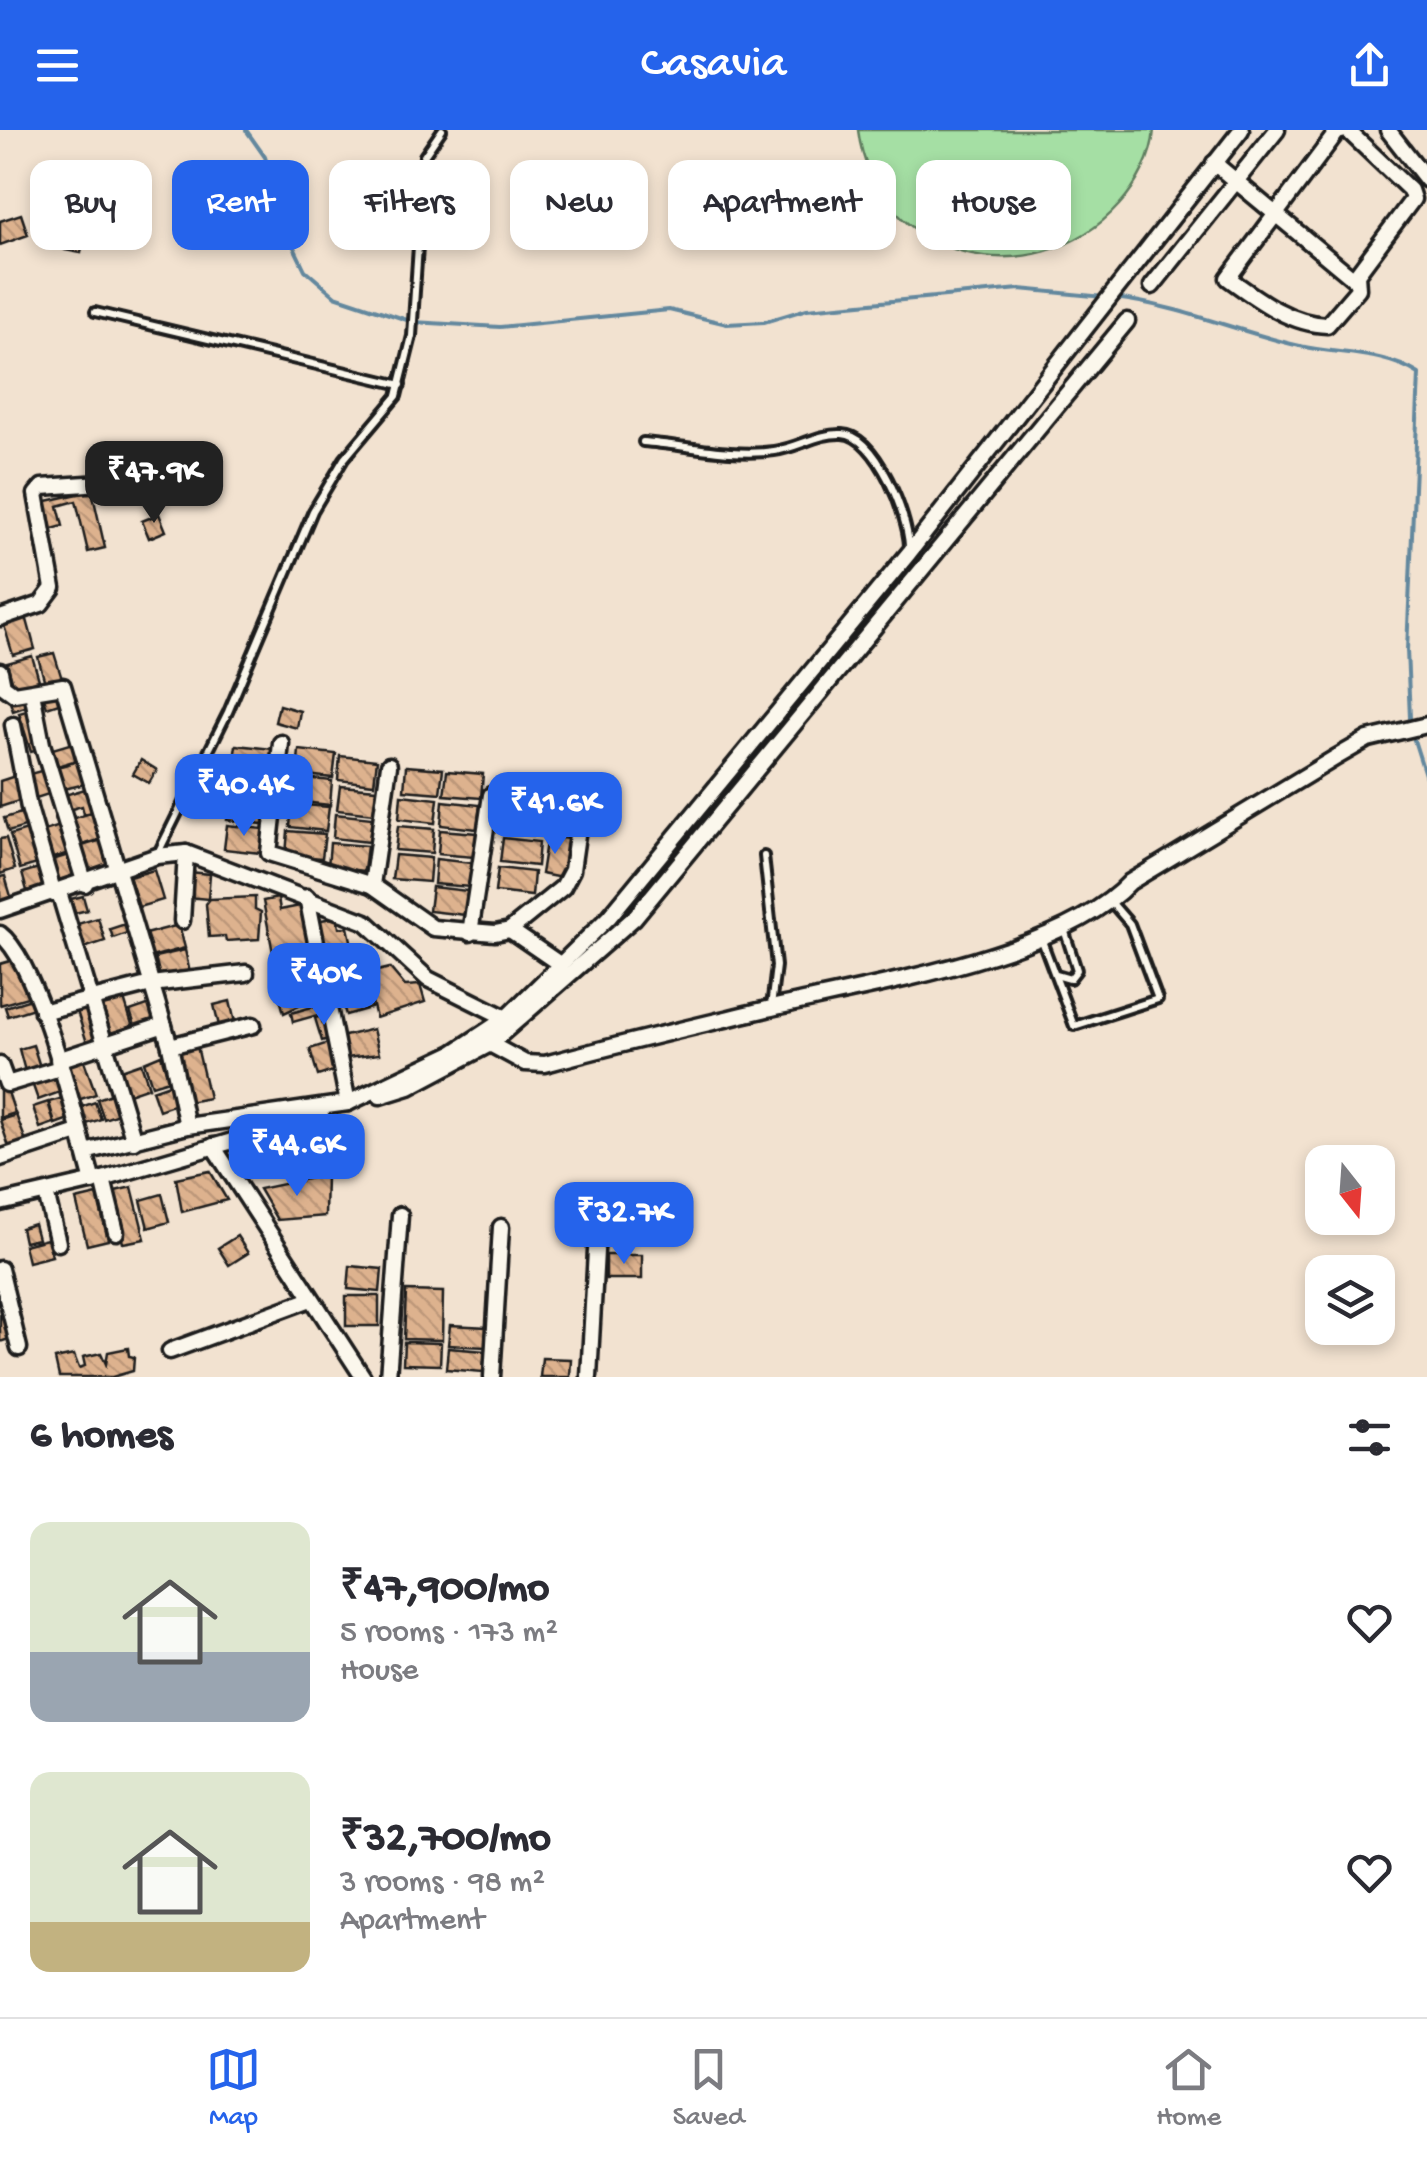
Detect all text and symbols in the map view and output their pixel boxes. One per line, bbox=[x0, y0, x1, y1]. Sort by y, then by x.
icon: menu bbox=[30, 38, 85, 93]
icon: share bbox=[1342, 38, 1397, 93]
text: Casavia bbox=[641, 39, 786, 92]
chip: Buy bbox=[30, 160, 152, 250]
chip: Rent bbox=[172, 160, 309, 250]
chip: Filters bbox=[329, 160, 490, 250]
chip: New bbox=[510, 160, 648, 250]
chip: Apartment bbox=[668, 160, 896, 250]
chip: House bbox=[916, 160, 1071, 250]
pin: ₹47.9K bbox=[73, 441, 235, 526]
text: ₹47.9K bbox=[107, 454, 201, 492]
pin: ₹40.4K bbox=[163, 754, 325, 839]
text: ₹40.4K bbox=[197, 767, 291, 805]
pin: ₹41.6K bbox=[474, 772, 636, 857]
text: ₹41.6K bbox=[510, 785, 600, 823]
pin: ₹40K bbox=[265, 943, 383, 1028]
text: ₹40K bbox=[289, 956, 359, 994]
pin: ₹44.6K bbox=[216, 1114, 378, 1199]
text: ₹44.6K bbox=[251, 1127, 343, 1165]
north arrow bbox=[1305, 1145, 1395, 1235]
map controls bbox=[1305, 1145, 1395, 1345]
pin: ₹32.7K bbox=[543, 1182, 705, 1267]
text: ₹32.7K bbox=[577, 1195, 671, 1233]
button: layers bbox=[1305, 1255, 1395, 1345]
icon: filters bbox=[1342, 1410, 1397, 1465]
text: 6 homes bbox=[30, 1413, 173, 1462]
icon: home bbox=[110, 1562, 230, 1682]
text: ₹47,900/mo bbox=[340, 1566, 549, 1615]
icon: heart bbox=[1342, 1595, 1397, 1650]
text: 5 rooms · 173 m² bbox=[340, 1615, 558, 1653]
text: House bbox=[340, 1653, 418, 1691]
icon: home bbox=[110, 1812, 230, 1932]
text: ₹32,700/mo bbox=[340, 1816, 551, 1865]
icon: heart bbox=[1342, 1845, 1397, 1900]
text: 3 rooms · 98 m² bbox=[340, 1865, 545, 1903]
text: Apartment bbox=[340, 1903, 484, 1941]
tab: Map bbox=[206, 2042, 261, 2135]
tab: Saved bbox=[673, 2042, 744, 2135]
tab: Home bbox=[1156, 2042, 1221, 2135]

